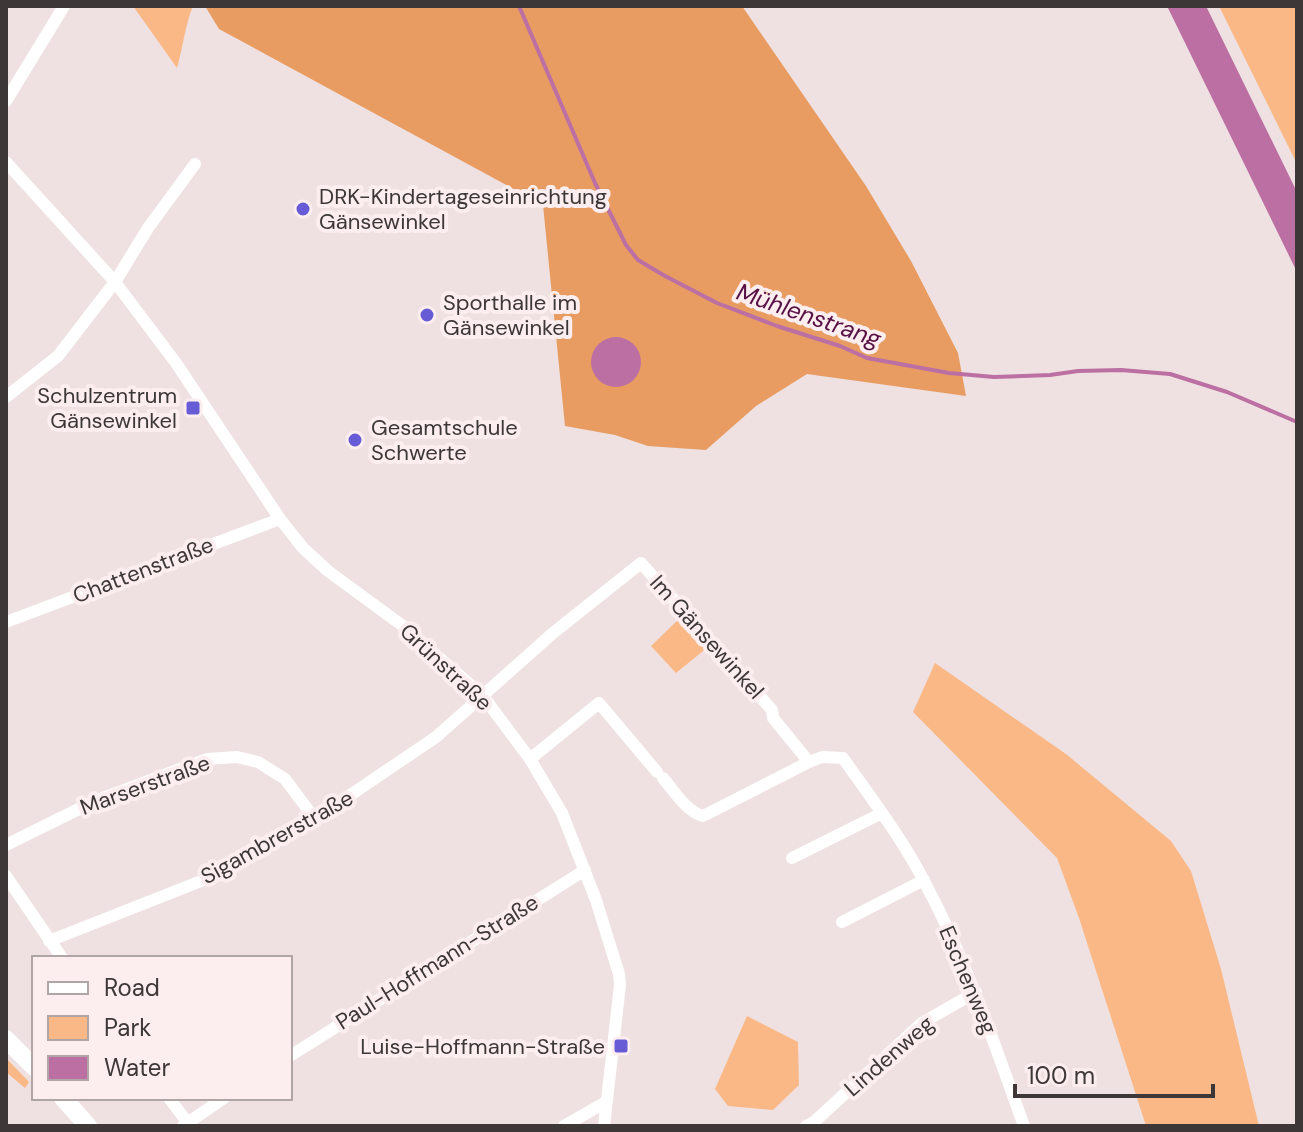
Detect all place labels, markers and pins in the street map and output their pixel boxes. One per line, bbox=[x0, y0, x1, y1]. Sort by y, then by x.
place label: DRK-Kindertageseinrichtung Gänsewinkel bbox=[319, 182, 607, 236]
marker: DRK-Kindertageseinrichtung Gänsewinkel bbox=[294, 200, 312, 218]
place label: Sporthalle im Gänsewinkel bbox=[443, 288, 577, 342]
marker: Sporthalle im Gänsewinkel bbox=[418, 306, 436, 324]
place label: Schulzentrum Gänsewinkel bbox=[37, 381, 177, 435]
marker: Schulzentrum Gänsewinkel bbox=[184, 399, 202, 417]
place label: Gesamtschule Schwerte bbox=[371, 413, 518, 467]
marker: Gesamtschule Schwerte bbox=[346, 431, 364, 449]
place label: Luise-Hoffmann-Straße bbox=[360, 1032, 605, 1061]
marker: Luise-Hoffmann-Straße bbox=[612, 1037, 630, 1055]

